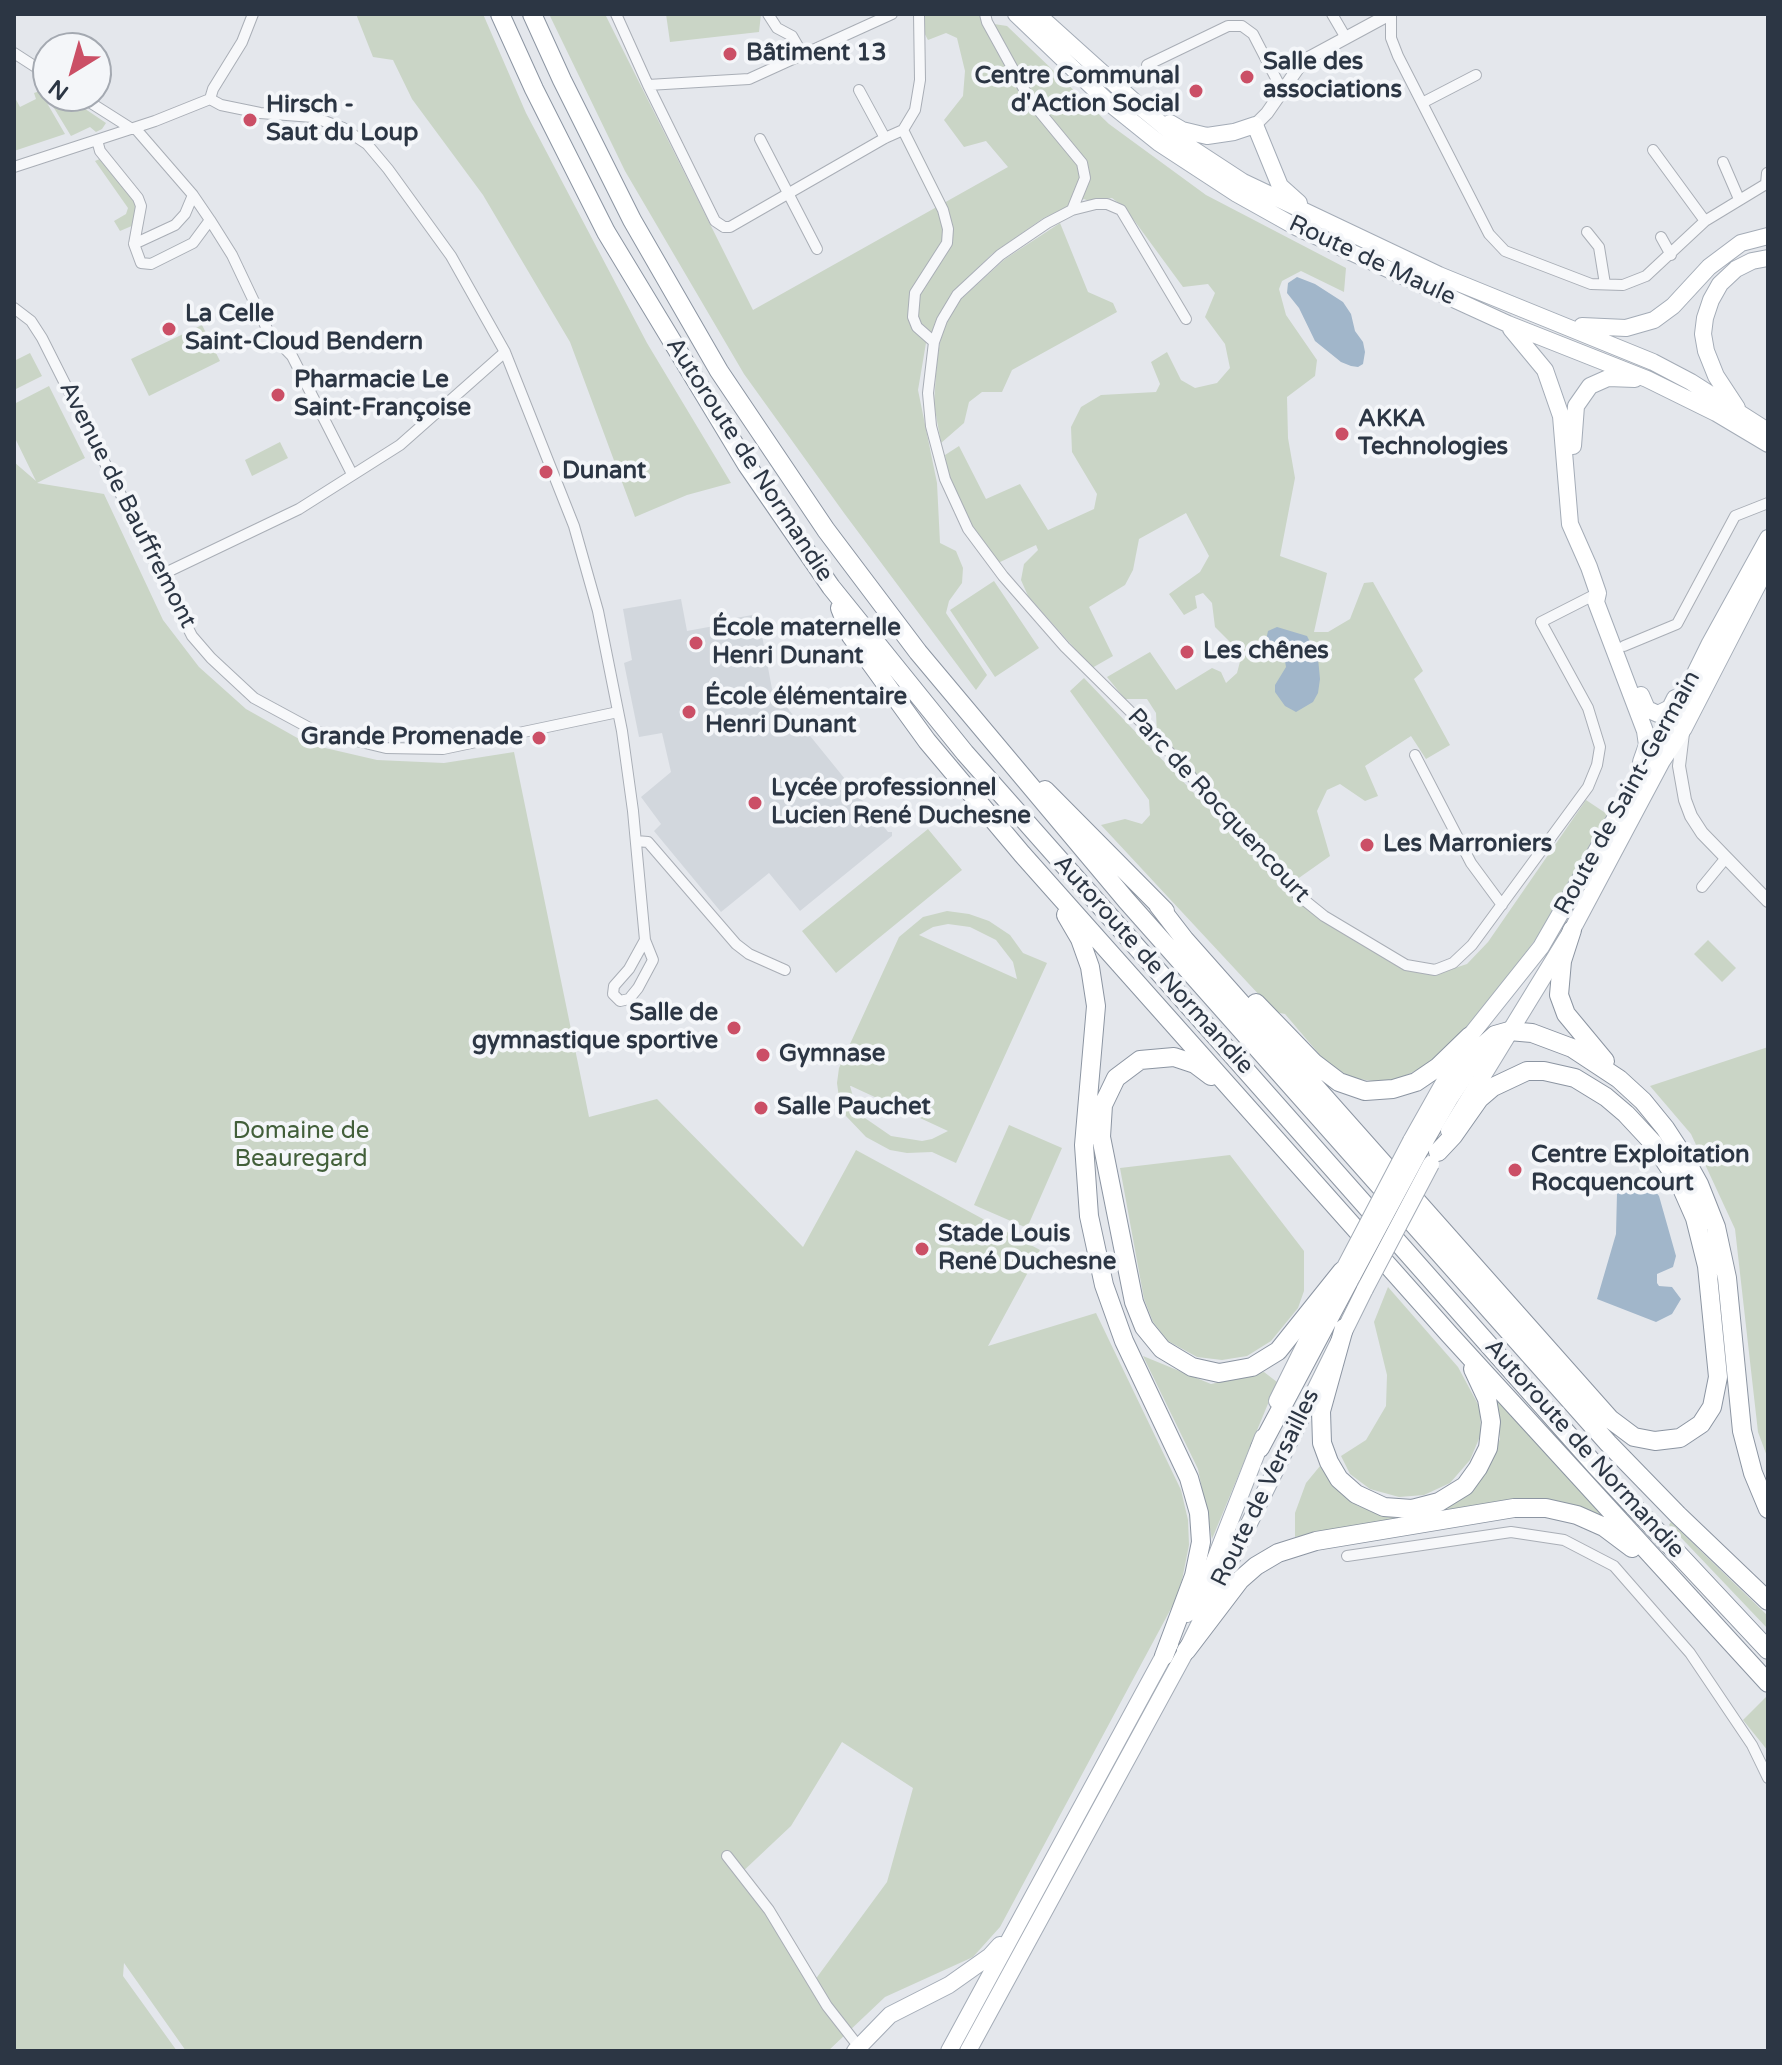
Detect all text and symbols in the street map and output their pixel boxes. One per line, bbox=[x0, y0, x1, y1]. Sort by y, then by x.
north arrow bbox=[32, 32, 112, 112]
place label: Bâtiment 13 bbox=[746, 40, 886, 68]
marker: Bâtiment 13 bbox=[721, 45, 739, 63]
place label: Salle des associations bbox=[1263, 49, 1402, 105]
place label: Centre Communal d'Action Social bbox=[974, 63, 1180, 119]
marker: Salle des associations bbox=[1238, 68, 1256, 86]
text: N bbox=[44, 74, 74, 105]
marker: Centre Communal d'Action Social bbox=[1187, 82, 1205, 100]
place label: Hirsch - Saut du Loup bbox=[266, 92, 418, 148]
marker: Hirsch - Saut du Loup bbox=[241, 111, 259, 129]
street label: Route de Maule bbox=[1284, 210, 1460, 312]
place label: La Celle Saint-Cloud Bendern bbox=[185, 301, 423, 357]
marker: La Celle Saint-Cloud Bendern bbox=[160, 320, 178, 338]
street label: Autoroute de Normandie bbox=[659, 333, 839, 587]
place label: Pharmacie Le Saint-Françoise bbox=[294, 367, 471, 423]
street label: Avenue de Bauffremont bbox=[52, 377, 202, 633]
marker: Pharmacie Le Saint-Françoise bbox=[269, 386, 287, 404]
place label: AKKA Technologies bbox=[1358, 406, 1508, 462]
marker: AKKA Technologies bbox=[1333, 425, 1351, 443]
place label: Dunant bbox=[562, 458, 646, 486]
marker: Dunant bbox=[537, 463, 555, 481]
place label: École maternelle Henri Dunant bbox=[712, 615, 901, 671]
marker: École maternelle Henri Dunant bbox=[687, 634, 705, 652]
place label: Les chênes bbox=[1203, 638, 1329, 666]
marker: Les chênes bbox=[1178, 643, 1196, 661]
street label: Route de Saint-Germain bbox=[1549, 666, 1707, 920]
place label: École élémentaire Henri Dunant bbox=[705, 684, 907, 740]
marker: École élémentaire Henri Dunant bbox=[680, 703, 698, 721]
street label: Parc de Rocquencourt bbox=[1121, 703, 1315, 909]
place label: Grande Promenade bbox=[301, 724, 523, 752]
marker: Grande Promenade bbox=[530, 729, 548, 747]
place label: Lycée professionnel Lucien René Duchesne bbox=[771, 775, 1031, 831]
marker: Lycée professionnel Lucien René Duchesne bbox=[746, 794, 764, 812]
place label: Les Marroniers bbox=[1383, 831, 1552, 859]
marker: Les Marroniers bbox=[1358, 836, 1376, 854]
street label: Autoroute de Normandie bbox=[1047, 849, 1259, 1081]
place label: Salle de gymnastique sportive bbox=[472, 1000, 718, 1056]
marker: Salle de gymnastique sportive bbox=[725, 1019, 743, 1037]
place label: Gymnase bbox=[779, 1041, 885, 1069]
marker: Gymnase bbox=[754, 1046, 772, 1064]
place label: Salle Pauchet bbox=[777, 1094, 931, 1122]
marker: Salle Pauchet bbox=[752, 1099, 770, 1117]
park label: Domaine de Beauregard bbox=[233, 1118, 369, 1174]
place label: Centre Exploitation Rocquencourt bbox=[1531, 1142, 1750, 1198]
marker: Centre Exploitation Rocquencourt bbox=[1506, 1161, 1524, 1179]
place label: Stade Louis René Duchesne bbox=[938, 1221, 1116, 1277]
marker: Stade Louis René Duchesne bbox=[913, 1240, 931, 1258]
street label: Autoroute de Normandie bbox=[1478, 1333, 1690, 1565]
street label: Route de Versailles bbox=[1206, 1385, 1326, 1591]

